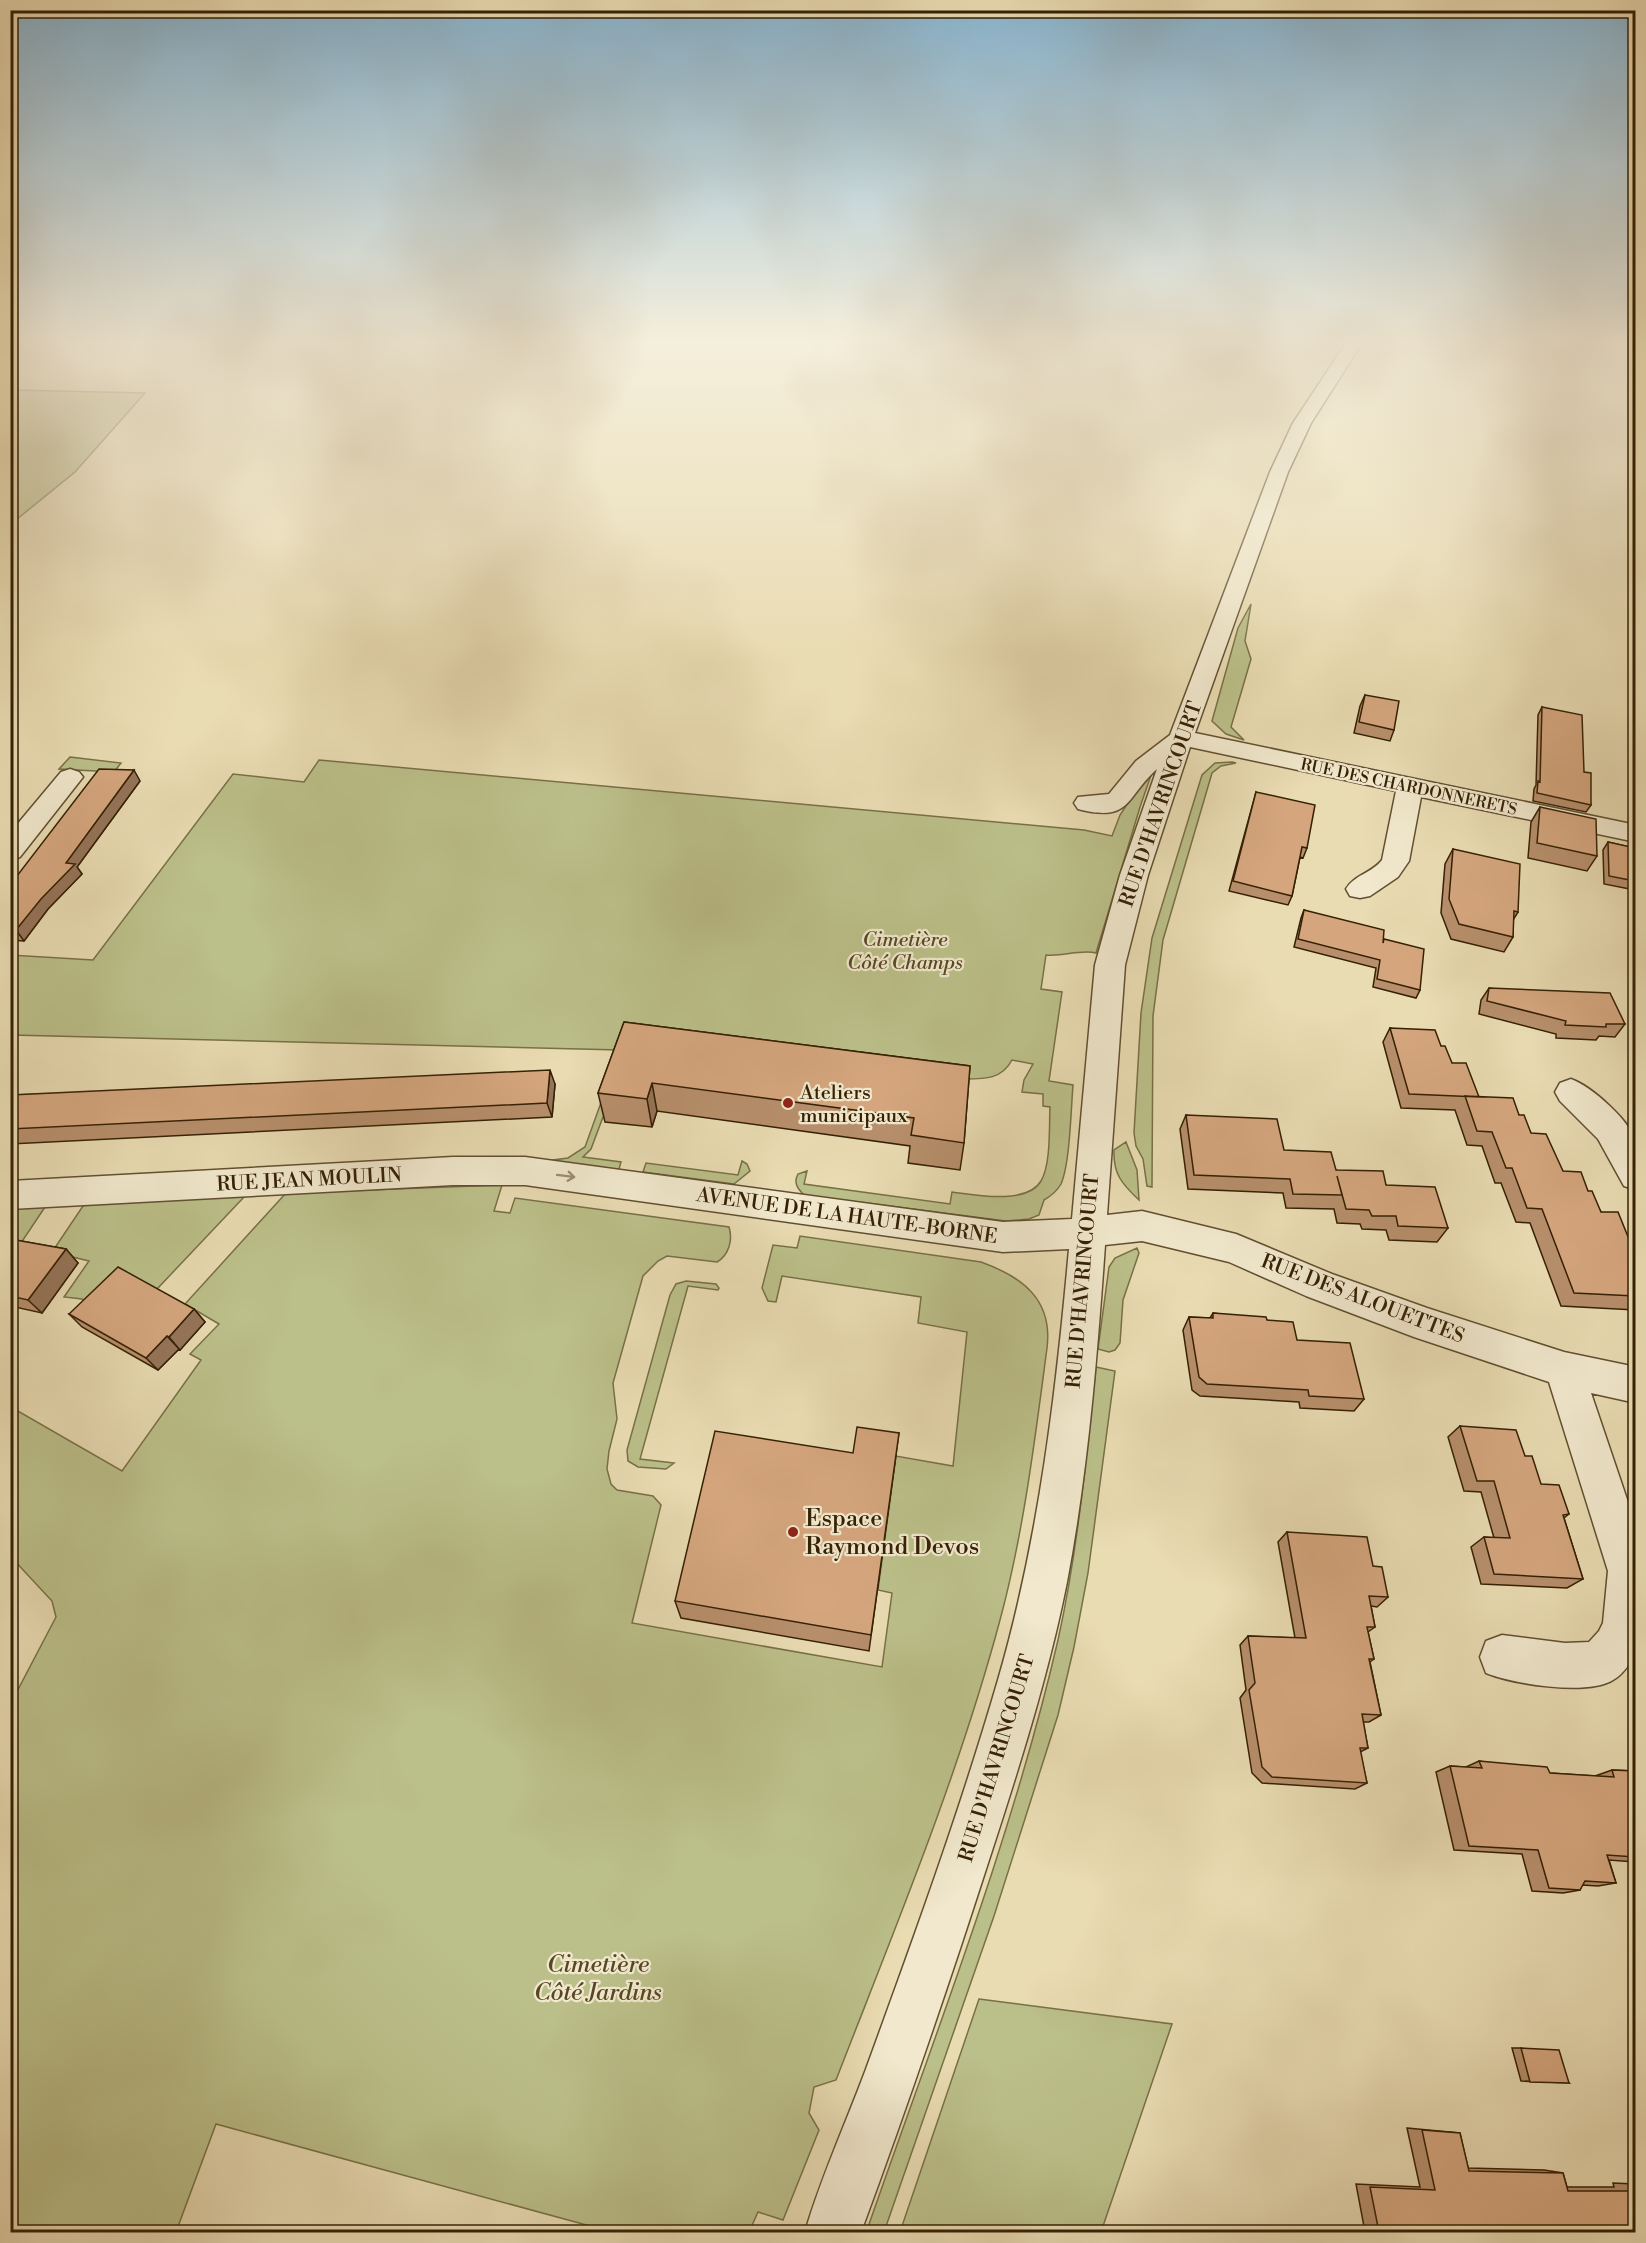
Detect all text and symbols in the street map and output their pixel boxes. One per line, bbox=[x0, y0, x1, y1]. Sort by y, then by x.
street label: RUE D'HAVRINCOURT bbox=[1114, 698, 1208, 911]
street label: RUE DES CHARDONNERETS bbox=[1299, 754, 1519, 820]
park label: Cimetière Côté Champs bbox=[847, 928, 963, 976]
place label: Ateliers municipaux bbox=[799, 1081, 908, 1129]
marker: Ateliers municipaux bbox=[781, 1096, 795, 1110]
street label: RUE JEAN MOULIN bbox=[216, 1163, 403, 1198]
one-way arrow bbox=[555, 1170, 575, 1181]
street label: RUE D'HAVRINCOURT bbox=[1062, 1173, 1105, 1390]
street label: AVENUE DE LA HAUTE-BORNE bbox=[694, 1183, 999, 1250]
street label: RUE DES ALOUETTES bbox=[1257, 1249, 1468, 1350]
place label: Espace Raymond Devos bbox=[805, 1504, 979, 1562]
marker: Espace Raymond Devos bbox=[786, 1525, 800, 1539]
street label: RUE D'HAVRINCOURT bbox=[954, 1652, 1041, 1865]
park label: Cimetière Côté Jardins bbox=[534, 1950, 662, 2008]

